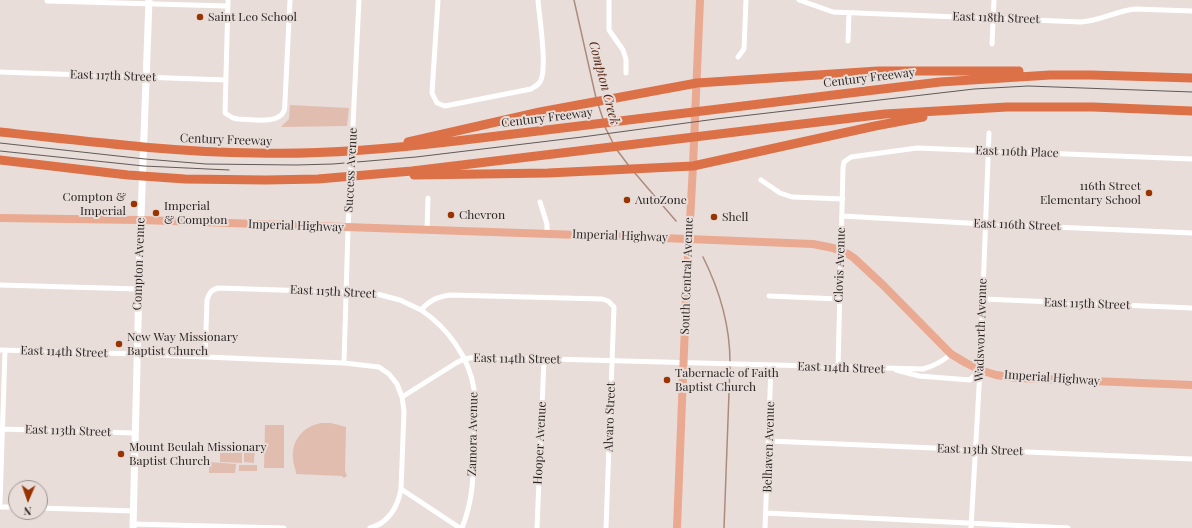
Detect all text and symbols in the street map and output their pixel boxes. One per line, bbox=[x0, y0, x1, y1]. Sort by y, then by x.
street label: East 118th Street bbox=[952, 9, 1040, 27]
place label: Saint Leo School bbox=[208, 10, 297, 24]
marker: Saint Leo School bbox=[195, 12, 205, 22]
water label: Compton Creek bbox=[585, 39, 623, 127]
street label: Century Freeway bbox=[822, 65, 916, 91]
street label: East 117th Street bbox=[70, 67, 156, 85]
street label: Century Freeway bbox=[500, 105, 594, 131]
street label: Success Avenue bbox=[342, 127, 360, 213]
street label: Century Freeway bbox=[180, 131, 272, 149]
street label: East 116th Place bbox=[975, 143, 1059, 161]
place label: 116th Street Elementary School bbox=[1040, 179, 1141, 207]
marker: 116th Street Elementary School bbox=[1144, 188, 1154, 198]
place label: Compton & Imperial bbox=[63, 190, 126, 218]
place label: AutoZone bbox=[635, 193, 687, 207]
marker: AutoZone bbox=[622, 195, 632, 205]
marker: Compton & Imperial bbox=[129, 199, 139, 209]
place label: Imperial & Compton bbox=[164, 199, 227, 227]
marker: Imperial & Compton bbox=[151, 208, 161, 218]
place label: Chevron bbox=[459, 208, 505, 222]
marker: Chevron bbox=[446, 210, 456, 220]
place label: Shell bbox=[722, 210, 748, 224]
marker: Shell bbox=[709, 212, 719, 222]
street label: East 116th Street bbox=[973, 216, 1061, 234]
street label: Compton Avenue bbox=[130, 217, 148, 311]
street label: Imperial Highway bbox=[248, 217, 344, 235]
street label: South Central Avenue bbox=[678, 217, 696, 335]
street label: Imperial Highway bbox=[572, 227, 668, 245]
street label: Clovis Avenue bbox=[831, 227, 849, 303]
street label: Wadsworth Avenue bbox=[972, 278, 990, 382]
street label: East 115th Street bbox=[290, 283, 376, 301]
street label: East 115th Street bbox=[1044, 295, 1130, 313]
place label: New Way Missionary Baptist Church bbox=[127, 330, 238, 358]
marker: New Way Missionary Baptist Church bbox=[114, 339, 124, 349]
street label: East 114th Street bbox=[20, 343, 108, 361]
street label: East 114th Street bbox=[473, 351, 561, 367]
street label: East 114th Street bbox=[797, 359, 885, 377]
place label: Tabernacle of Faith Baptist Church bbox=[675, 366, 779, 394]
street label: Imperial Highway bbox=[1004, 367, 1100, 389]
marker: Tabernacle of Faith Baptist Church bbox=[662, 375, 672, 385]
street label: Alvaro Street bbox=[602, 382, 618, 452]
street label: Zamora Avenue bbox=[465, 392, 481, 476]
street label: Hooper Avenue bbox=[531, 401, 549, 485]
street label: Belhaven Avenue bbox=[760, 401, 778, 493]
street label: East 113th Street bbox=[25, 422, 111, 440]
place label: Mount Beulah Missionary Baptist Church bbox=[129, 440, 266, 468]
street label: East 113th Street bbox=[937, 441, 1023, 459]
marker: Mount Beulah Missionary Baptist Church bbox=[116, 449, 126, 459]
north arrow bbox=[8, 480, 48, 520]
text: N bbox=[23, 504, 32, 519]

